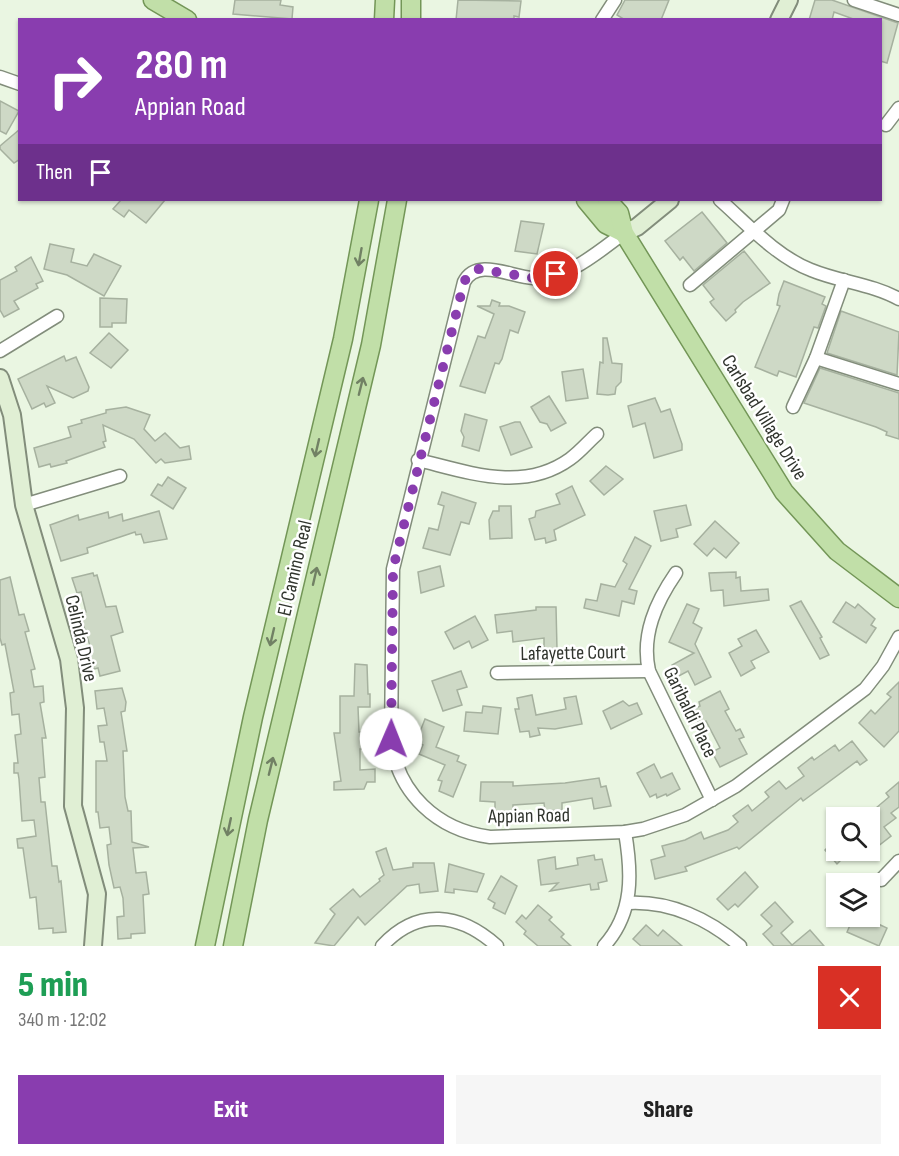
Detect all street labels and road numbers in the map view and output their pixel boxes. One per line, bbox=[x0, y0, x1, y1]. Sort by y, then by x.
street label: Carlsbad Village Drive bbox=[716, 350, 812, 485]
street label: El Camino Real bbox=[272, 518, 318, 618]
street label: Celinda Drive bbox=[59, 593, 103, 684]
street label: Lafayette Court bbox=[520, 640, 626, 666]
street label: Garibaldi Place bbox=[658, 663, 722, 762]
street label: Appian Road bbox=[487, 803, 570, 829]

